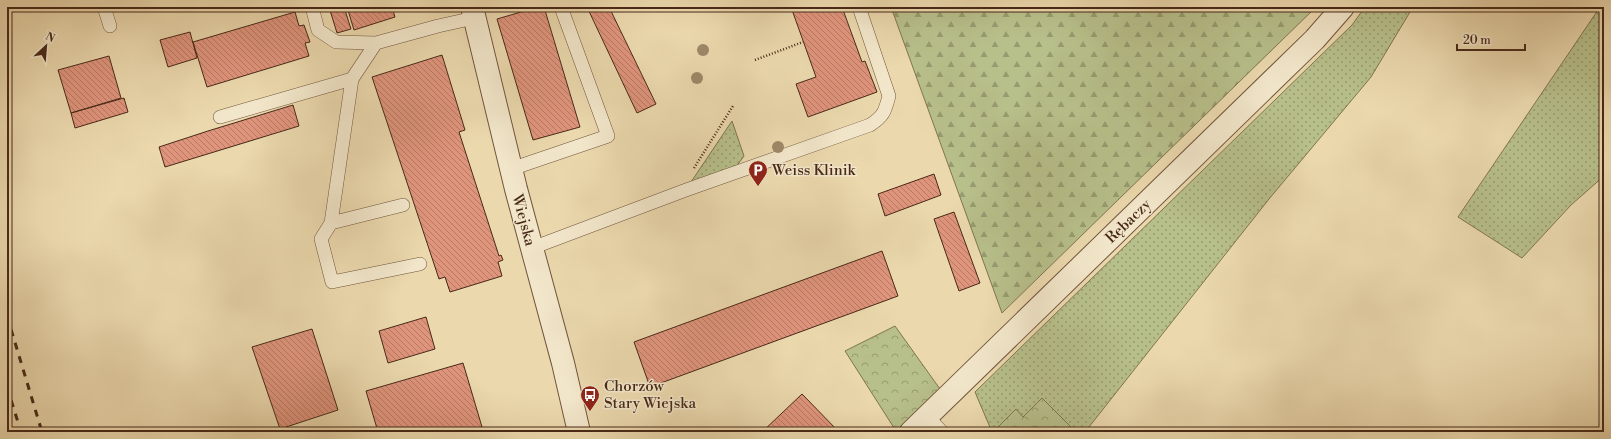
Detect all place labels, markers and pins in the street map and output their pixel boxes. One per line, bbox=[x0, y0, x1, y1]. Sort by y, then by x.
parking icon: Weiss Klinik bbox=[747, 159, 769, 187]
place label: Weiss Klinik bbox=[771, 161, 857, 180]
place label: Chorzów Stary Wiejska bbox=[604, 377, 697, 413]
bus stop icon: Chorzów Stary Wiejska bbox=[579, 384, 601, 412]

